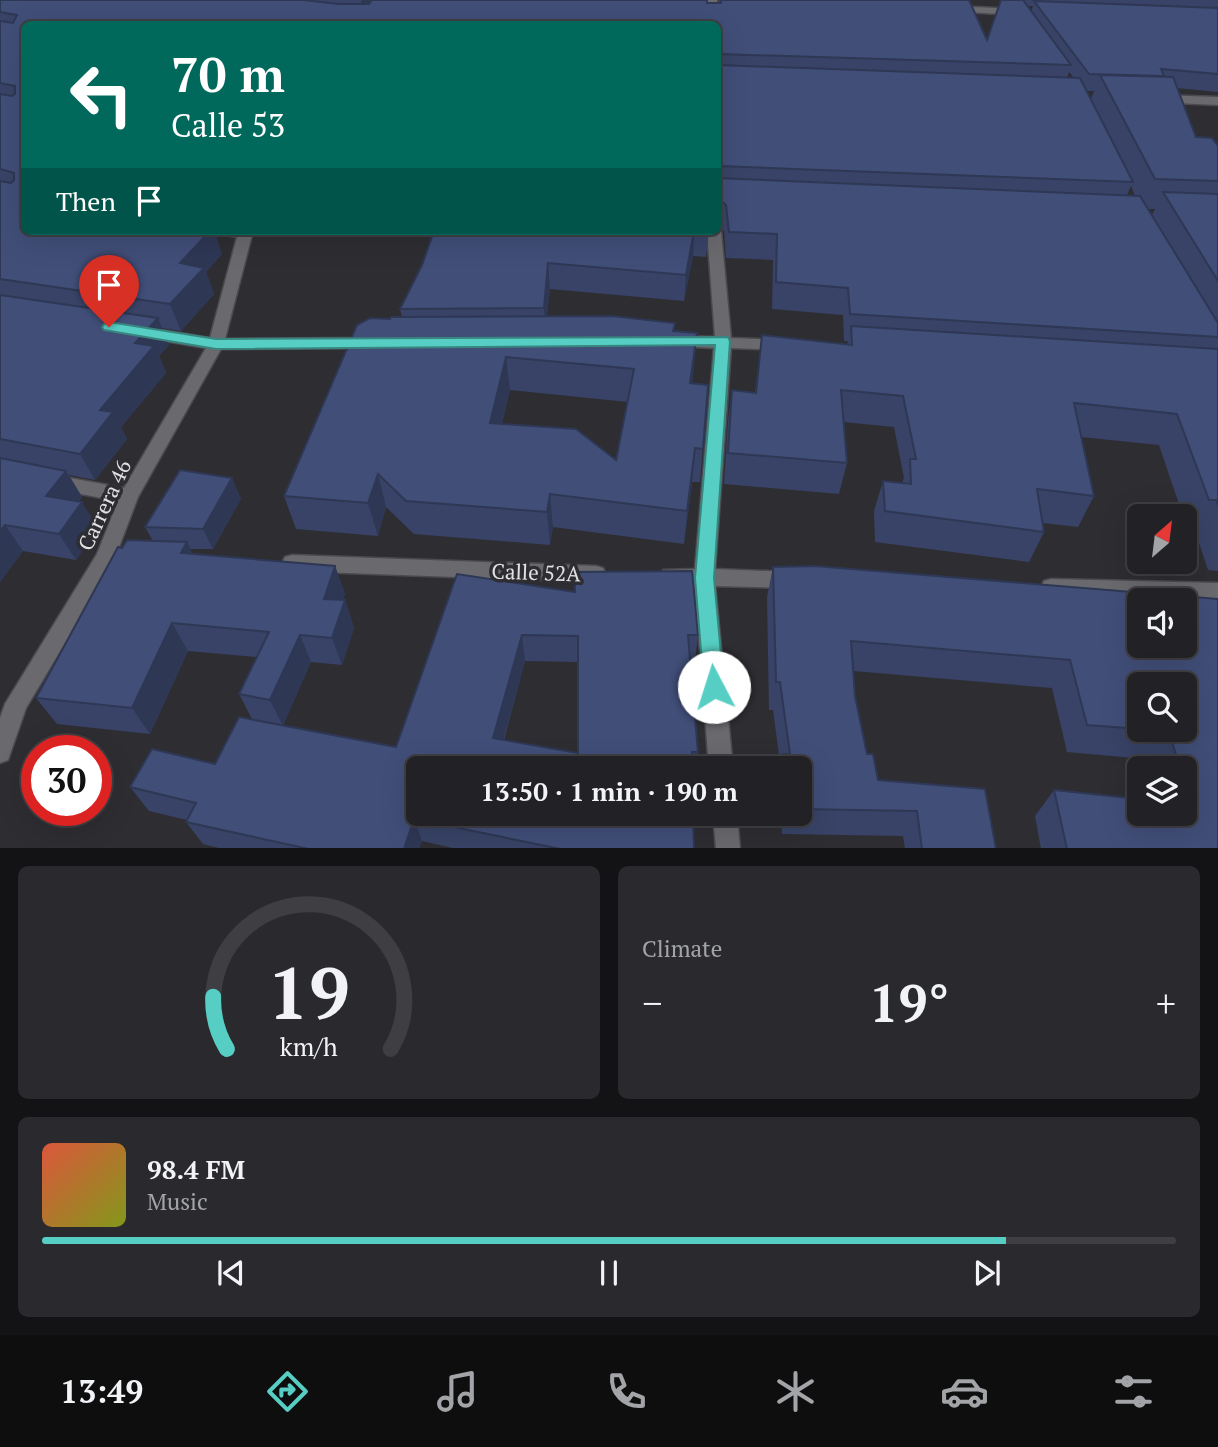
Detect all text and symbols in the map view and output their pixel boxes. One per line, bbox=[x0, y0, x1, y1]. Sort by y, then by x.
text: 70 m bbox=[171, 41, 285, 106]
icon: left bbox=[56, 49, 147, 140]
text: Calle 53 bbox=[171, 104, 285, 146]
icon: arrive bbox=[130, 182, 168, 220]
text: Then bbox=[56, 184, 116, 218]
pin bbox=[79, 255, 139, 327]
icon: arrive bbox=[90, 266, 128, 304]
street label: Carrera 46 bbox=[71, 455, 137, 555]
north arrow bbox=[1127, 504, 1197, 574]
map controls bbox=[1127, 504, 1197, 826]
street label: Calle 52A bbox=[491, 556, 582, 588]
button: sound bbox=[1127, 588, 1197, 658]
position arrow bbox=[677, 650, 751, 724]
button: search bbox=[1127, 672, 1197, 742]
speed limit sign: 30 bbox=[21, 735, 112, 826]
button: layers bbox=[1127, 756, 1197, 826]
text: 13:50 · 1 min · 190 m bbox=[480, 774, 738, 808]
text: Climate bbox=[642, 933, 722, 964]
text: 19 bbox=[268, 943, 350, 1040]
text: 19° bbox=[869, 968, 949, 1037]
text: − bbox=[642, 978, 662, 1028]
text: + bbox=[1156, 978, 1176, 1028]
text: km/h bbox=[280, 1029, 338, 1062]
text: 98.4 FM bbox=[147, 1152, 245, 1186]
text: Music bbox=[147, 1186, 208, 1217]
icon: previous bbox=[212, 1254, 250, 1292]
icon: pause bbox=[590, 1254, 628, 1292]
icon: next bbox=[968, 1254, 1006, 1292]
icon: directions bbox=[263, 1367, 312, 1416]
icon: music bbox=[433, 1367, 482, 1416]
icon: phone bbox=[602, 1367, 651, 1416]
icon: climate bbox=[771, 1367, 820, 1416]
icon: car bbox=[940, 1367, 989, 1416]
icon: filters bbox=[1109, 1367, 1158, 1416]
text: 13:49 bbox=[60, 1370, 143, 1412]

